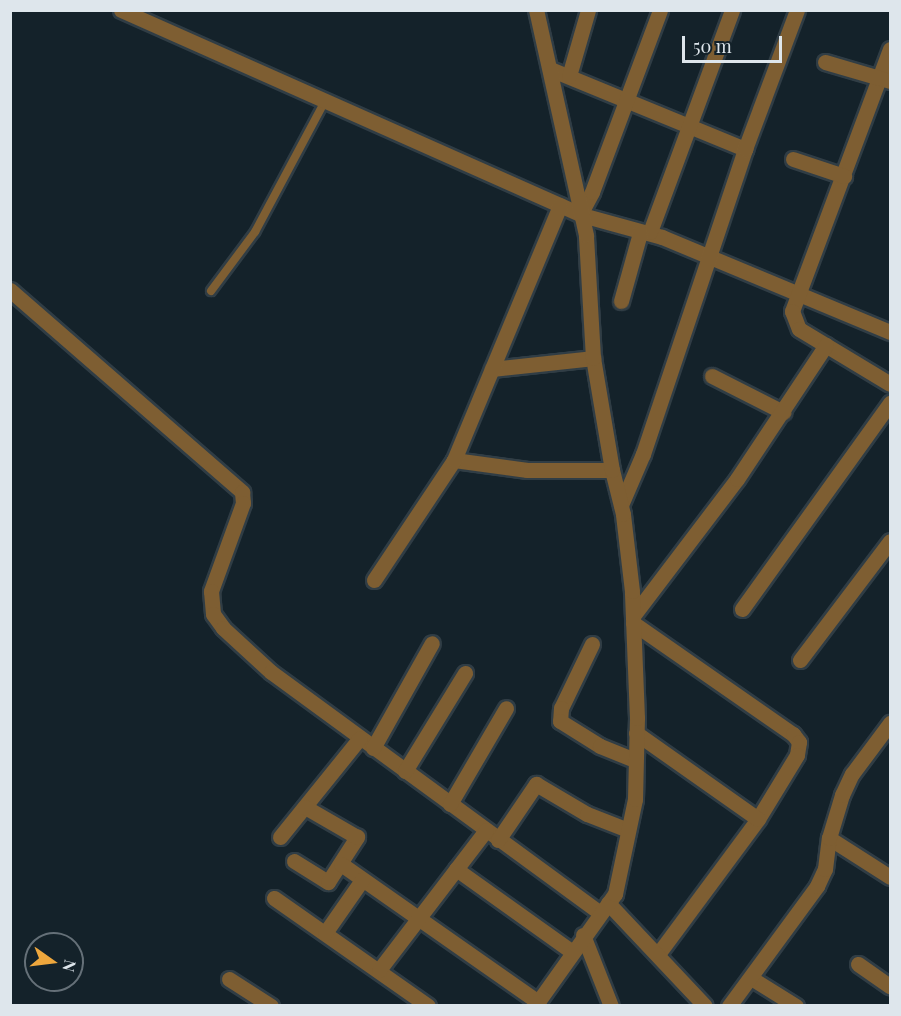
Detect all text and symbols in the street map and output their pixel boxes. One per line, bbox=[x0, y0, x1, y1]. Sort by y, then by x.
scale bar bbox=[685, 24, 786, 62]
text: 50 m bbox=[693, 34, 732, 58]
north arrow bbox=[24, 932, 84, 992]
text: N bbox=[58, 958, 82, 974]

